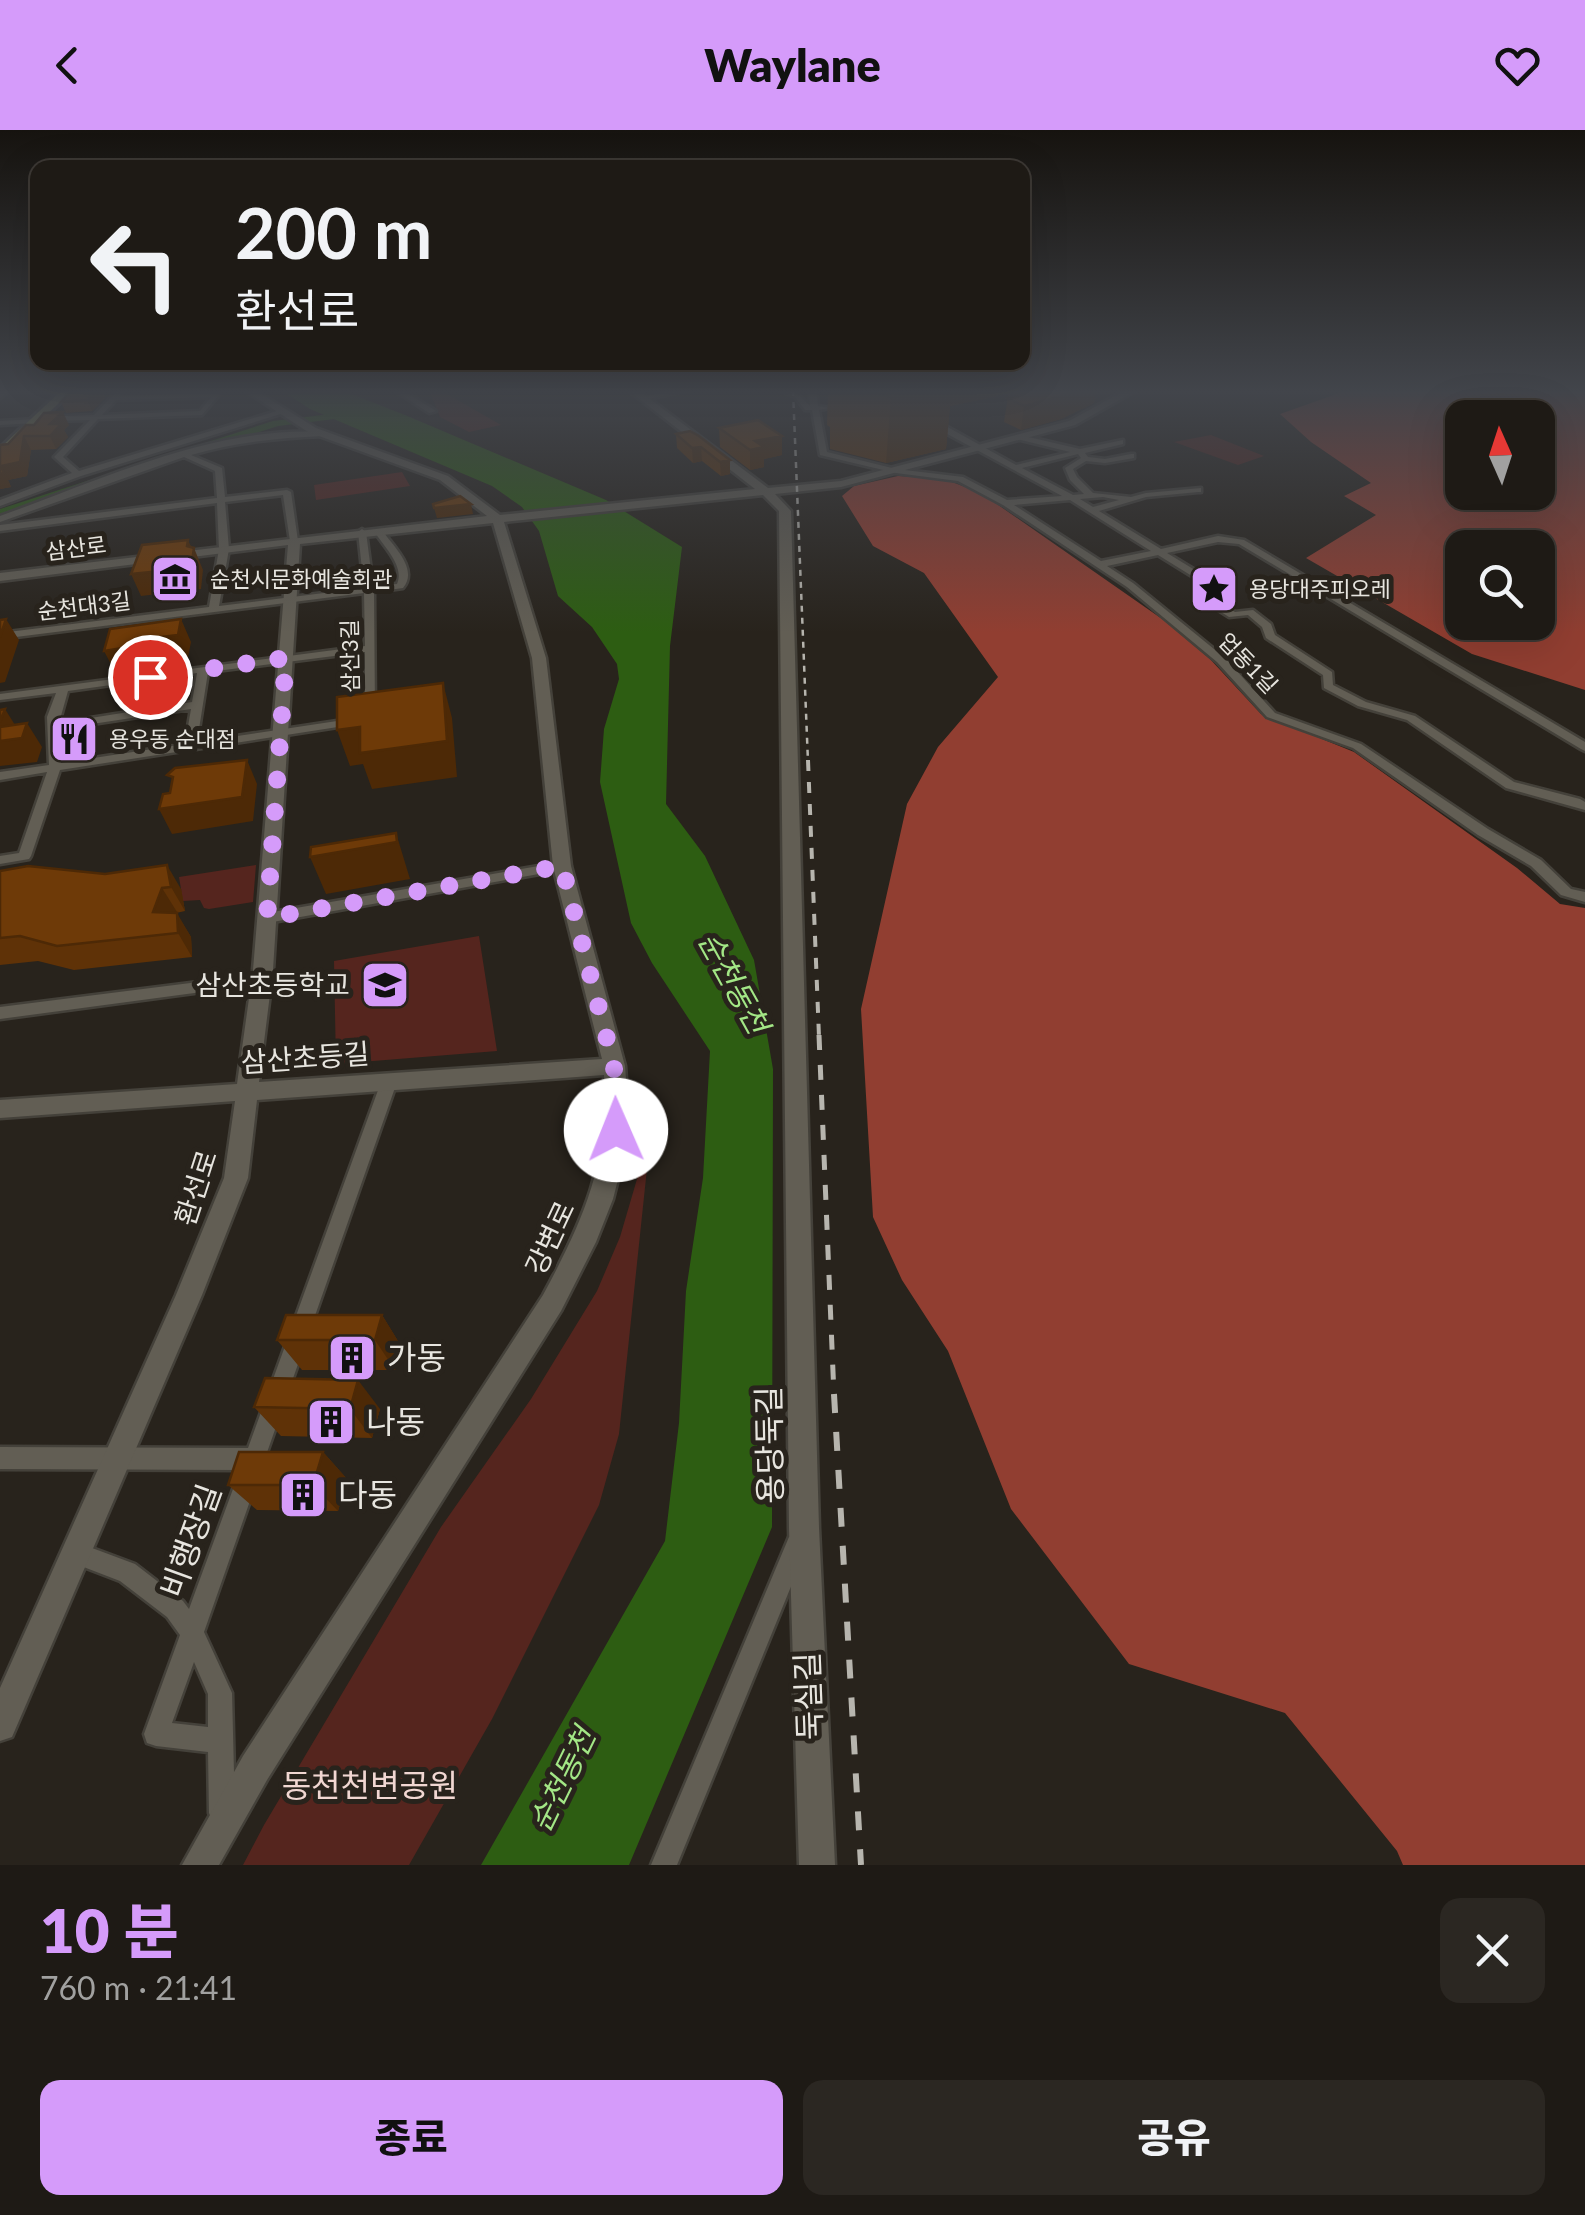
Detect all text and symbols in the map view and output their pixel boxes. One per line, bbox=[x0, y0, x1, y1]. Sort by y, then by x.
icon: back bbox=[40, 38, 95, 93]
text: Waylane bbox=[704, 38, 881, 92]
icon: heart bbox=[1490, 38, 1545, 93]
text: 200 m bbox=[235, 190, 432, 274]
icon: left bbox=[70, 200, 200, 330]
text: 환선로 bbox=[235, 283, 359, 337]
north arrow bbox=[1445, 400, 1555, 510]
map controls bbox=[1445, 400, 1555, 640]
street label: 삼산로 bbox=[44, 530, 108, 565]
button: search bbox=[1445, 530, 1555, 640]
museum icon: 순천시문화예술회관 bbox=[149, 553, 201, 605]
place icon: 용당대주피오레 bbox=[1188, 563, 1240, 615]
place label: 순천시문화예술회관 bbox=[210, 565, 392, 592]
place label: 용당대주피오레 bbox=[1249, 575, 1391, 602]
street label: 순천대3길 bbox=[36, 586, 132, 625]
street label: 삼산3길 bbox=[335, 619, 364, 693]
street label: 업동1길 bbox=[1213, 627, 1284, 698]
pin bbox=[108, 635, 193, 720]
icon: arrive bbox=[123, 650, 178, 705]
restaurant icon: 용우동 순대점 bbox=[48, 713, 100, 765]
place label: 용우동 순대점 bbox=[109, 725, 236, 752]
water label: 순천동천 bbox=[692, 925, 779, 1042]
school or university icon: 삼산초등학교 bbox=[359, 959, 411, 1011]
place label: 삼산초등학교 bbox=[195, 967, 350, 1001]
street label: 삼산초등길 bbox=[239, 1036, 370, 1078]
position arrow bbox=[564, 1078, 668, 1182]
street label: 환선로 bbox=[167, 1146, 223, 1230]
street label: 강변로 bbox=[517, 1195, 581, 1280]
building icon: 가동 bbox=[326, 1332, 378, 1384]
place label: 가동 bbox=[387, 1337, 446, 1376]
street label: 용당둑길 bbox=[748, 1386, 789, 1504]
building icon: 나동 bbox=[305, 1396, 357, 1448]
place label: 나동 bbox=[366, 1401, 425, 1440]
building icon: 다동 bbox=[277, 1469, 329, 1521]
place label: 다동 bbox=[338, 1474, 397, 1513]
street label: 비행장길 bbox=[151, 1478, 228, 1602]
street label: 둑실길 bbox=[786, 1651, 829, 1741]
water label: 순천동천 bbox=[521, 1719, 603, 1837]
park label: 동천천변공원 bbox=[282, 1765, 458, 1804]
text: 10 분 bbox=[40, 1894, 179, 1966]
button: close bbox=[1440, 1898, 1545, 2003]
text: 760 m · 21:41 bbox=[40, 1968, 237, 2007]
button: 종료 bbox=[40, 2080, 783, 2195]
button: 공유 bbox=[803, 2080, 1545, 2195]

